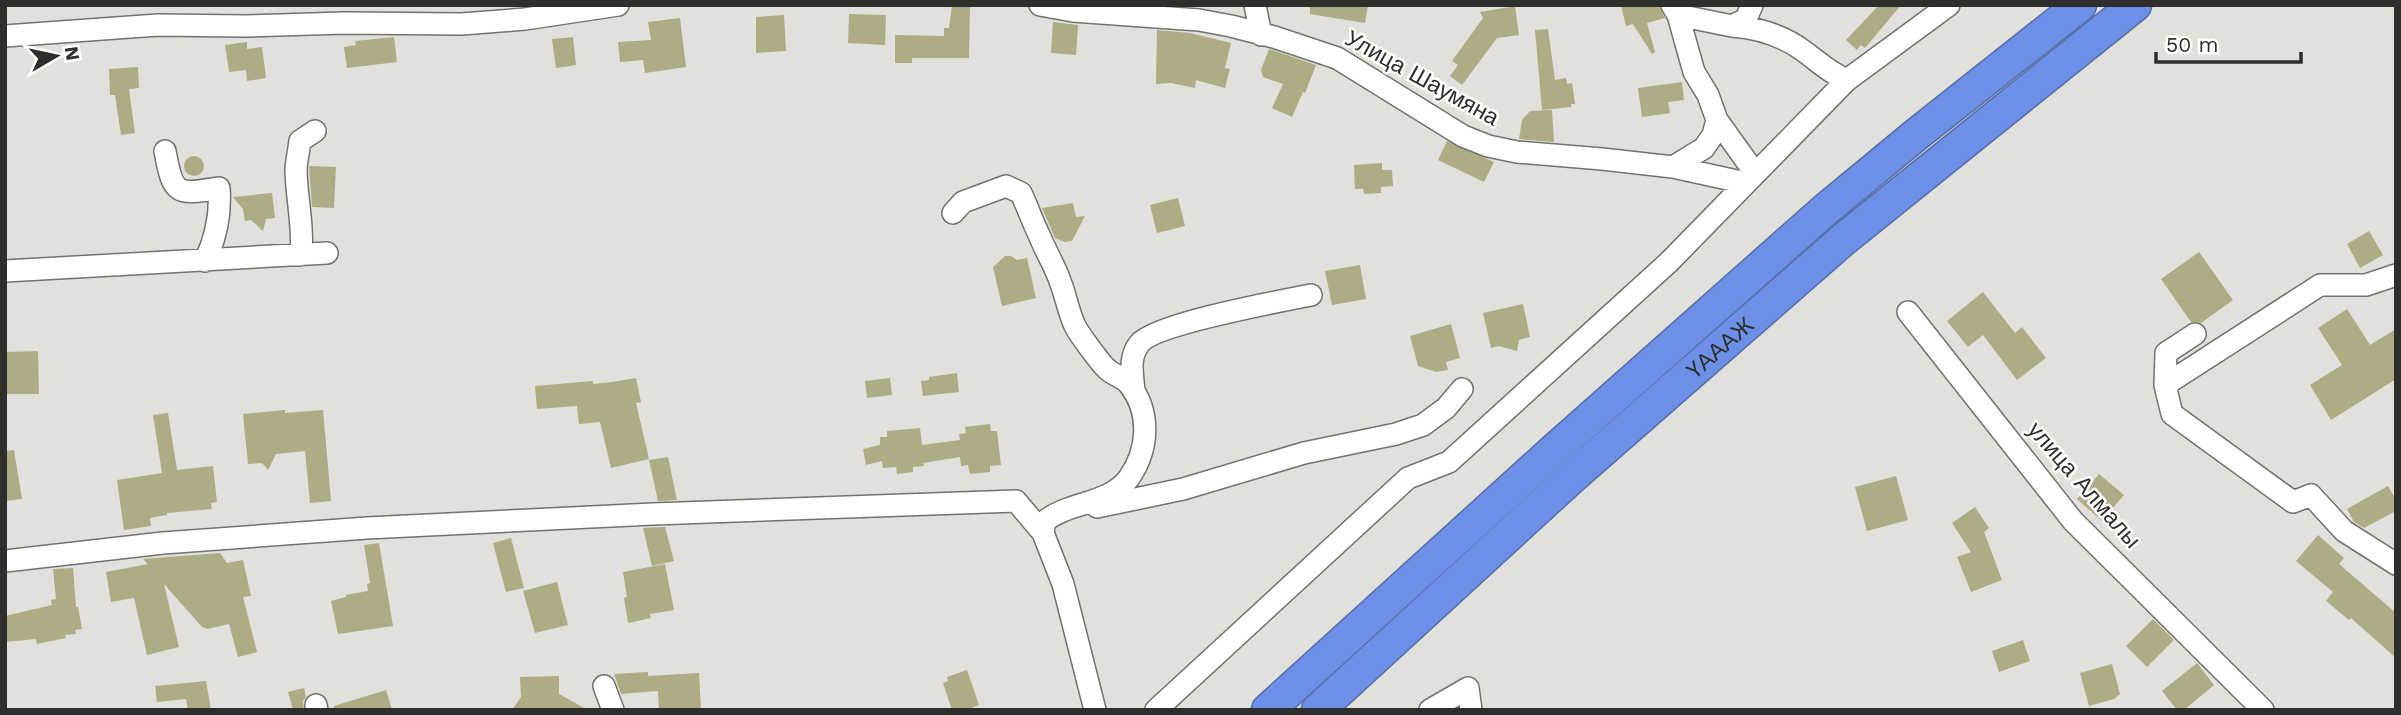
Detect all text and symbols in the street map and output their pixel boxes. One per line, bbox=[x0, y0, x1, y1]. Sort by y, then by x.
north arrow bbox=[21, 21, 91, 91]
scale bar bbox=[2156, 21, 2301, 65]
street label: Улица Шаумяна bbox=[1340, 25, 1504, 132]
text: 50 m bbox=[2166, 32, 2218, 57]
text: N bbox=[60, 45, 85, 62]
street label: ҮАААЖ bbox=[1681, 311, 1759, 384]
street label: улица Алмалы bbox=[2022, 416, 2146, 554]

